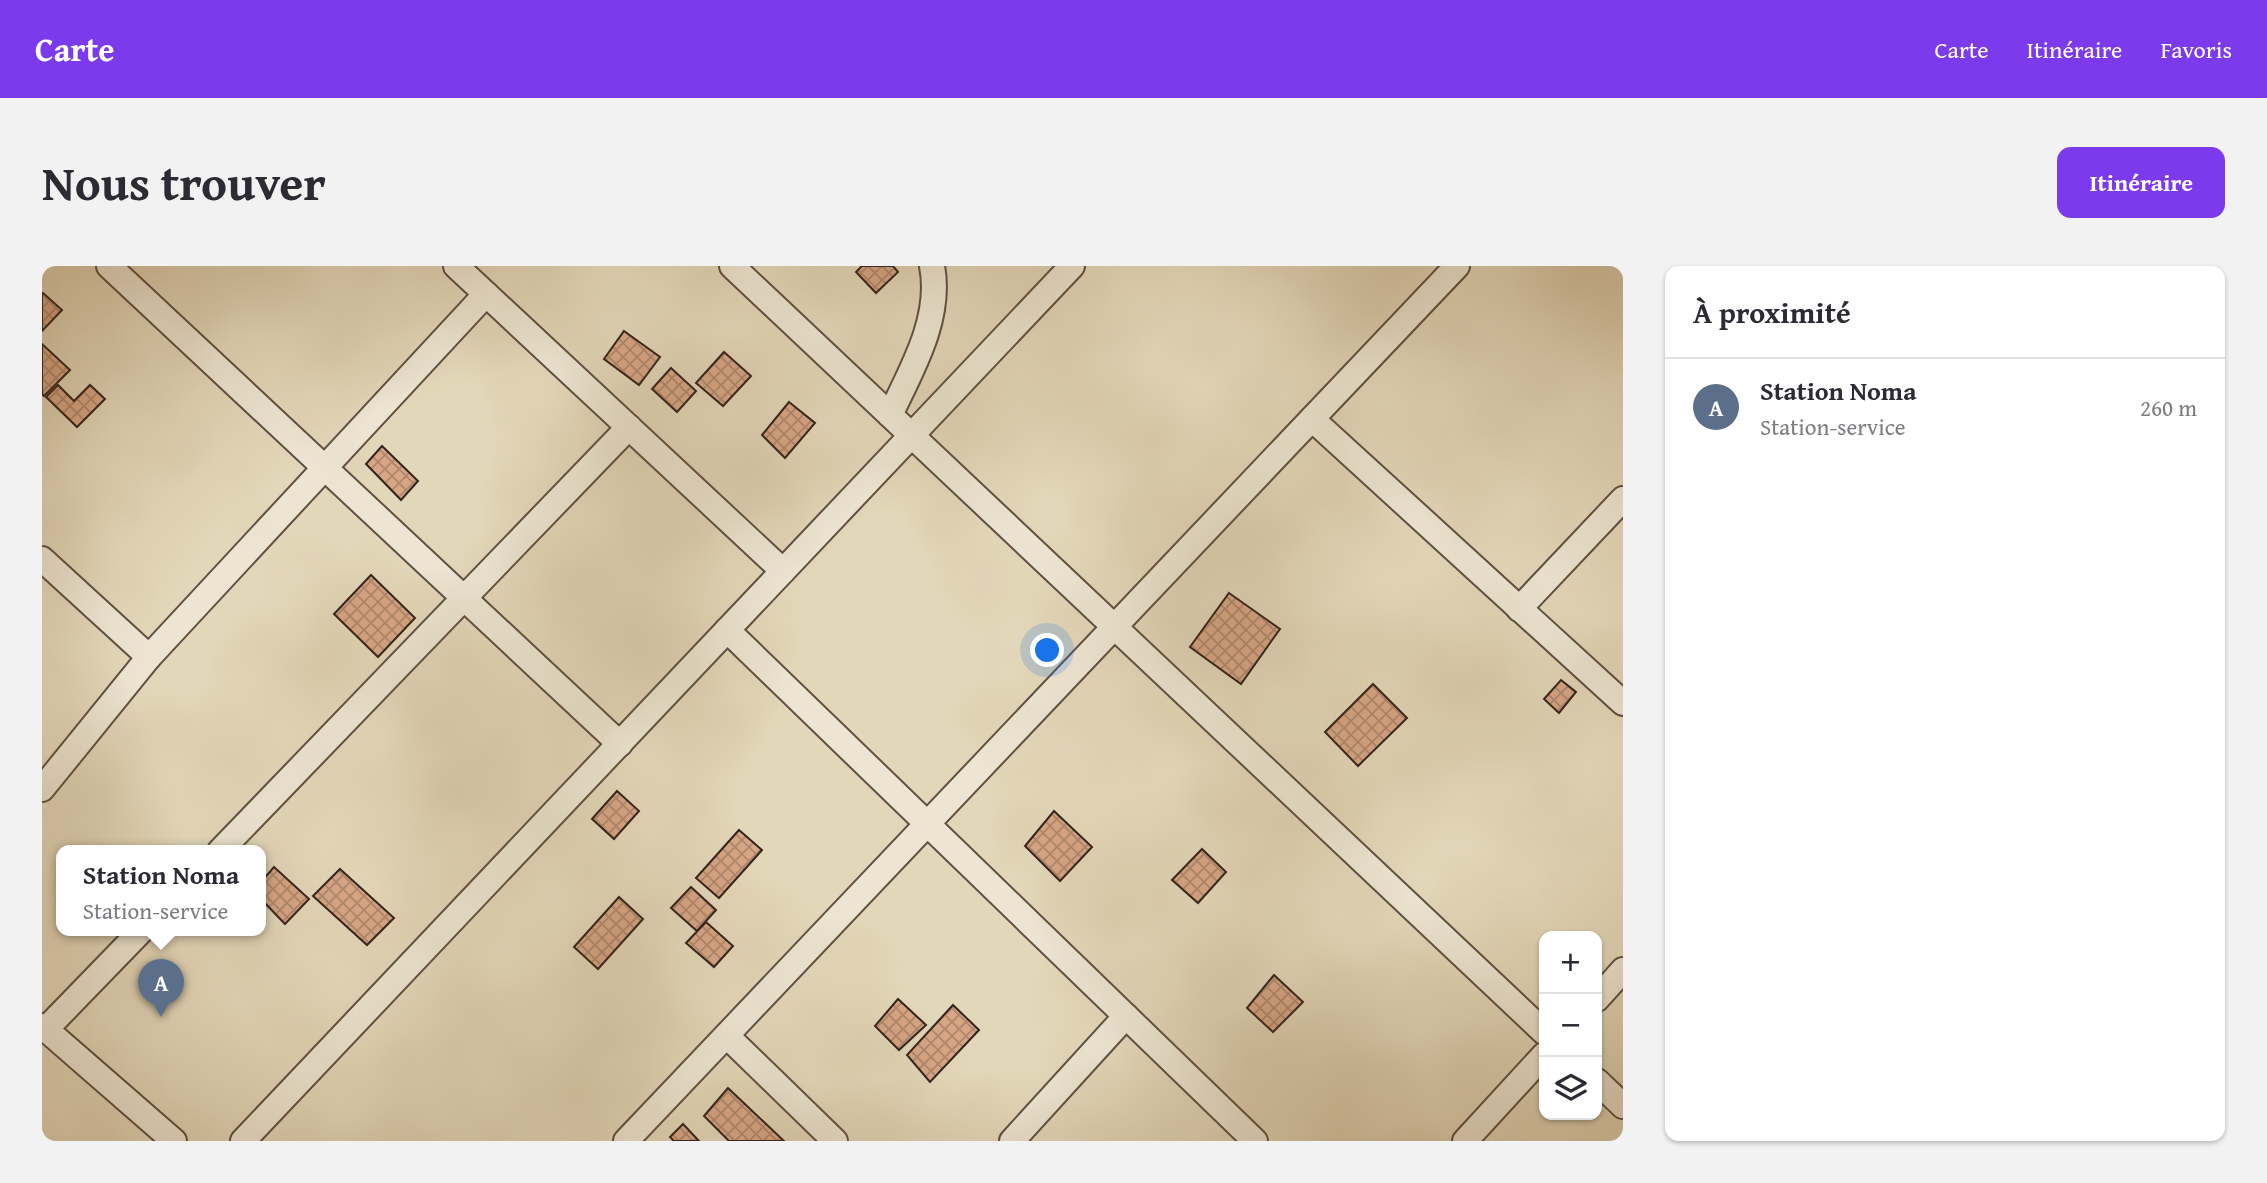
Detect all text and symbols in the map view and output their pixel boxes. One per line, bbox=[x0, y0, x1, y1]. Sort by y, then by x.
text: Carte bbox=[35, 25, 114, 73]
text: Carte bbox=[1935, 32, 1989, 67]
text: Itinéraire bbox=[2027, 32, 2122, 67]
text: Favoris bbox=[2160, 32, 2232, 67]
text: Nous trouver bbox=[42, 146, 326, 218]
button: Itinéraire bbox=[2057, 147, 2225, 218]
text: À proximité bbox=[1693, 290, 1851, 334]
text: Station Noma bbox=[1760, 371, 1916, 410]
text: A bbox=[1709, 391, 1723, 424]
text: 260 m bbox=[2140, 391, 2197, 424]
text: Station-service bbox=[1760, 410, 1906, 443]
your location bbox=[1030, 633, 1064, 667]
popup bbox=[56, 845, 266, 936]
text: Station Noma bbox=[83, 855, 239, 894]
text: Station-service bbox=[83, 894, 228, 927]
map controls bbox=[1539, 931, 1602, 1120]
button: + bbox=[1539, 931, 1602, 994]
pin: A bbox=[138, 959, 184, 1017]
button: − bbox=[1539, 994, 1602, 1057]
button: layers bbox=[1539, 1057, 1602, 1120]

